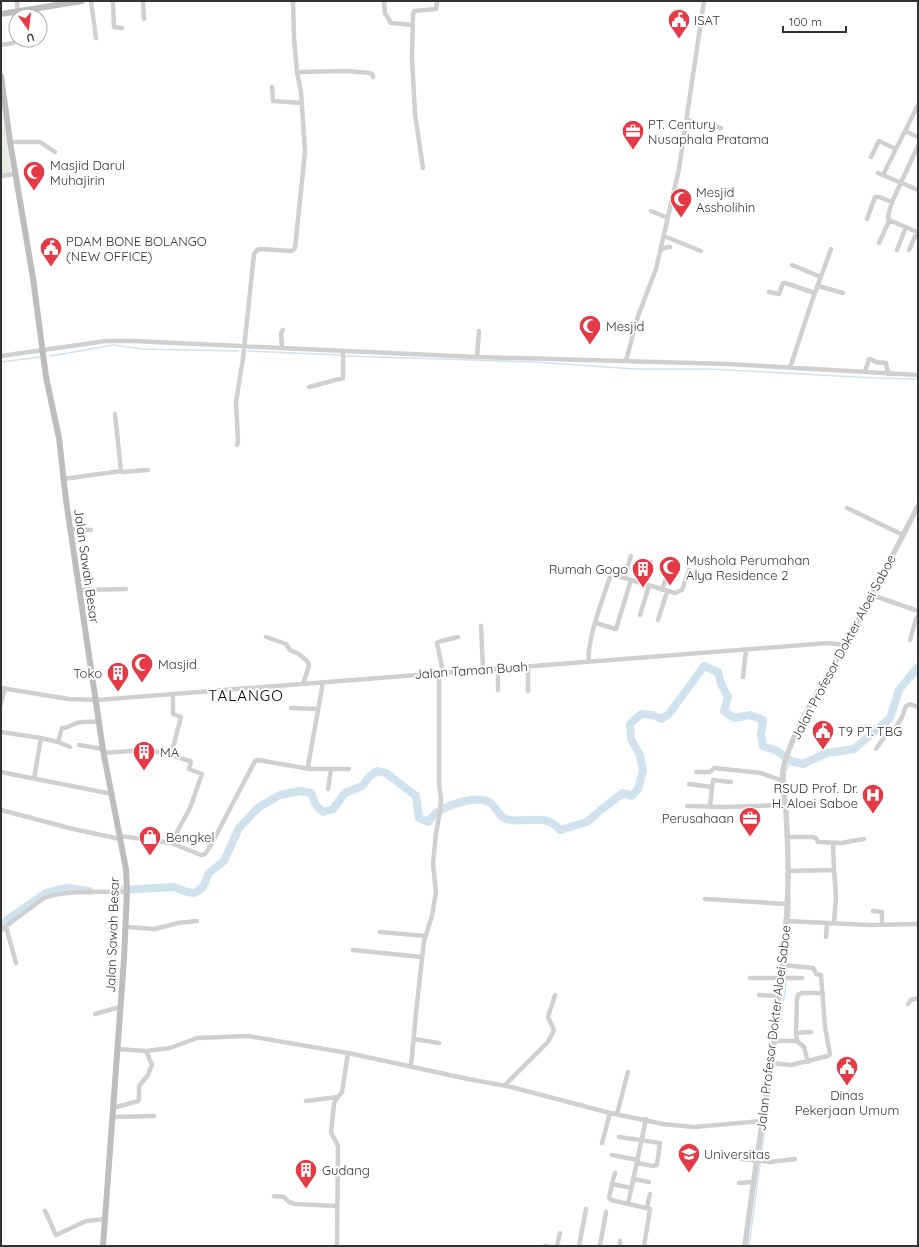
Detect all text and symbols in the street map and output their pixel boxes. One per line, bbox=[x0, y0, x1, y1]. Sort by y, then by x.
public building icon: ISAT bbox=[666, 7, 692, 40]
north arrow bbox=[8, 8, 48, 48]
scale bar bbox=[783, 8, 846, 34]
place label: ISAT bbox=[694, 12, 720, 28]
text: 100 m bbox=[789, 14, 822, 29]
text: U bbox=[25, 30, 36, 45]
place label: PT. Century Nusaphala Pratama bbox=[648, 116, 769, 147]
office icon: PT. Century Nusaphala Pratama bbox=[620, 118, 646, 151]
place label: Masjid Darul Muhajirin bbox=[50, 157, 125, 188]
mosque icon: Masjid Darul Muhajirin bbox=[21, 159, 47, 192]
place label: Mesjid Assholihin bbox=[696, 184, 755, 215]
mosque icon: Mesjid Assholihin bbox=[668, 186, 694, 219]
place label: PDAM BONE BOLANGO (NEW OFFICE) bbox=[66, 233, 207, 264]
public building icon: PDAM BONE BOLANGO (NEW OFFICE) bbox=[38, 235, 64, 268]
mosque icon: Mesjid bbox=[577, 313, 603, 346]
place label: Mesjid bbox=[606, 318, 644, 334]
street label: Jalan Sawah Besar bbox=[71, 508, 103, 624]
place label: Mushola Perumahan Alya Residence 2 bbox=[686, 552, 810, 583]
street label: Jalan Profesor Dokter Aloei Saboe bbox=[787, 552, 899, 742]
mosque icon: Mushola Perumahan Alya Residence 2 bbox=[657, 554, 683, 587]
building icon: Rumah Gogo bbox=[630, 556, 656, 589]
place label: Rumah Gogo bbox=[549, 561, 628, 577]
mosque icon: Masjid bbox=[129, 651, 155, 684]
place label: Masjid bbox=[158, 656, 197, 672]
street label: Jalan Taman Buah bbox=[414, 658, 528, 682]
building icon: Toko bbox=[105, 660, 131, 693]
place label: Toko bbox=[73, 665, 102, 681]
district label: TALANGO bbox=[208, 686, 284, 705]
public building icon: T9 PT. TBG bbox=[810, 718, 836, 751]
place label: T9 PT. TBG bbox=[838, 723, 902, 739]
building icon: MA bbox=[131, 739, 157, 772]
place label: MA bbox=[160, 744, 180, 760]
place label: RSUD Prof. Dr. H. Aloei Saboe bbox=[772, 780, 858, 811]
hospital icon: RSUD Prof. Dr. H. Aloei Saboe bbox=[860, 782, 886, 815]
office icon: Perusahaan bbox=[737, 805, 763, 838]
place label: Perusahaan bbox=[662, 810, 734, 826]
shop icon: Bengkel bbox=[137, 824, 163, 857]
place label: Bengkel bbox=[166, 829, 214, 845]
street label: Jalan Sawah Besar bbox=[102, 877, 122, 993]
street label: Jalan Profesor Dokter Aloei Saboe bbox=[752, 924, 794, 1132]
public building icon: Dinas Pekerjaan Umum bbox=[834, 1054, 860, 1087]
place label: Dinas Pekerjaan Umum bbox=[795, 1087, 899, 1118]
school or university icon: Universitas bbox=[676, 1141, 702, 1174]
place label: Universitas bbox=[704, 1146, 770, 1162]
building icon: Gudang bbox=[293, 1157, 319, 1190]
place label: Gudang bbox=[322, 1162, 370, 1178]

